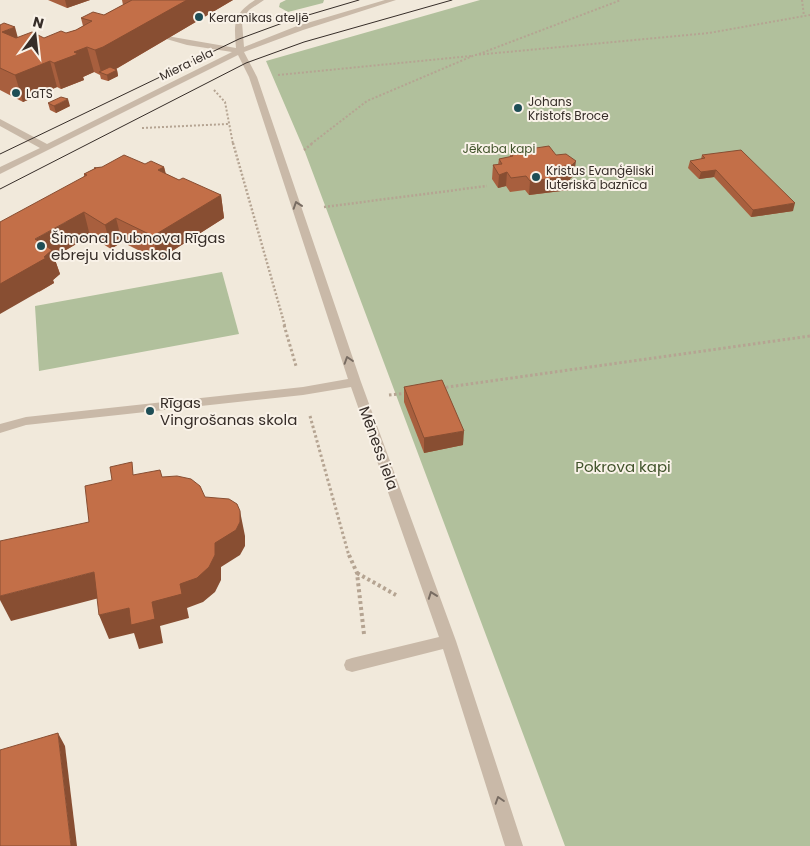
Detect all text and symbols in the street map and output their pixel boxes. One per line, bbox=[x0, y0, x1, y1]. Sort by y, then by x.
place label: Keramikas ateljē bbox=[209, 9, 309, 26]
north arrow bbox=[10, 10, 60, 60]
text: N bbox=[31, 11, 46, 33]
marker: Keramikas ateljē bbox=[193, 11, 205, 23]
street label: Miera iela bbox=[156, 44, 216, 84]
place label: LaTS bbox=[26, 85, 53, 102]
marker: LaTS bbox=[10, 87, 22, 99]
place label: Johans Kristofs Broce bbox=[528, 93, 609, 124]
marker: Johans Kristofs Broce bbox=[512, 102, 524, 114]
park label: Jēkaba kapi bbox=[463, 140, 535, 157]
place label: Kristus Evanģēliski luteriskā baznīca bbox=[546, 162, 654, 193]
marker: Kristus Evanģēliski luteriskā baznīca bbox=[530, 171, 542, 183]
one-way arrow bbox=[293, 202, 303, 210]
place label: Šimona Dubnova Rīgas ebreju vidusskola bbox=[51, 227, 225, 265]
marker: Šimona Dubnova Rīgas ebreju vidusskola bbox=[35, 240, 47, 252]
one-way arrow bbox=[343, 356, 353, 365]
place label: Rīgas Vingrošanas skola bbox=[160, 392, 297, 430]
street label: Mēness iela bbox=[354, 403, 404, 493]
marker: Rīgas Vingrošanas skola bbox=[144, 405, 156, 417]
park label: Pokrova kapi bbox=[575, 456, 671, 477]
one-way arrow bbox=[428, 592, 438, 600]
one-way arrow bbox=[495, 796, 505, 804]

